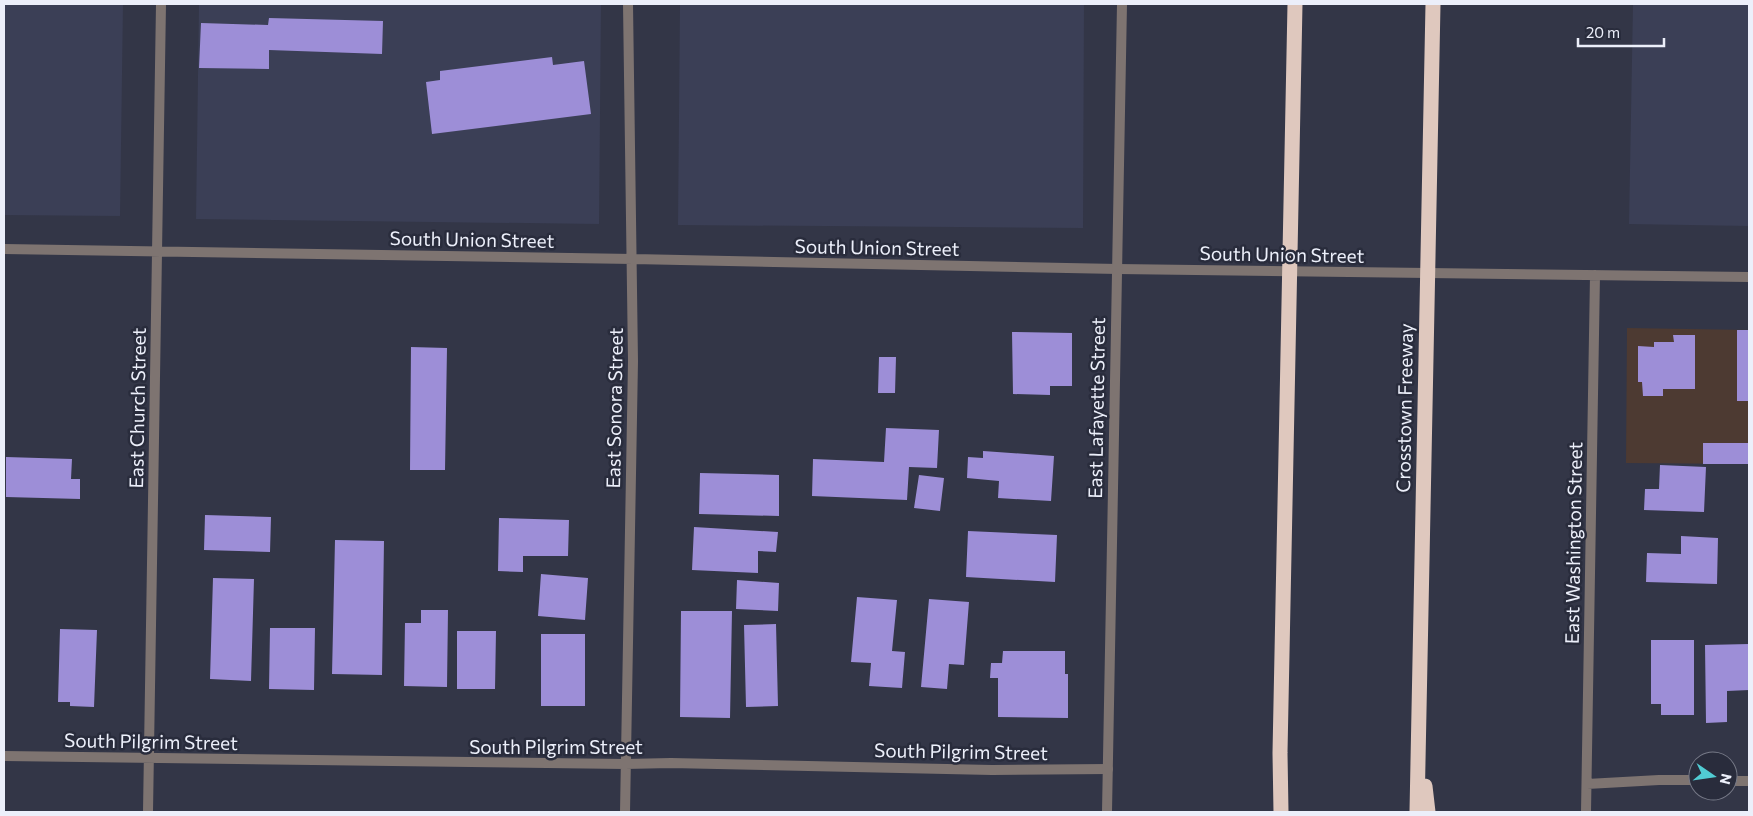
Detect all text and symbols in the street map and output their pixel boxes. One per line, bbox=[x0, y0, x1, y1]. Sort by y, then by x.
scale bar bbox=[1578, 15, 1664, 47]
text: 20 m bbox=[1586, 23, 1620, 41]
street label: South Union Street bbox=[389, 226, 555, 252]
street label: South Union Street bbox=[794, 234, 960, 260]
street label: South Union Street bbox=[1199, 241, 1365, 267]
street label: East Lafayette Street bbox=[1083, 317, 1109, 499]
street label: Crosstown Freeway bbox=[1391, 323, 1417, 493]
street label: East Church Street bbox=[124, 327, 150, 489]
street label: East Sonora Street bbox=[601, 327, 627, 489]
street label: East Washington Street bbox=[1560, 441, 1586, 644]
street label: South Pilgrim Street bbox=[64, 728, 238, 754]
street label: South Pilgrim Street bbox=[469, 735, 643, 758]
street label: South Pilgrim Street bbox=[874, 738, 1048, 764]
north arrow bbox=[1688, 751, 1738, 801]
text: N bbox=[1717, 772, 1736, 786]

